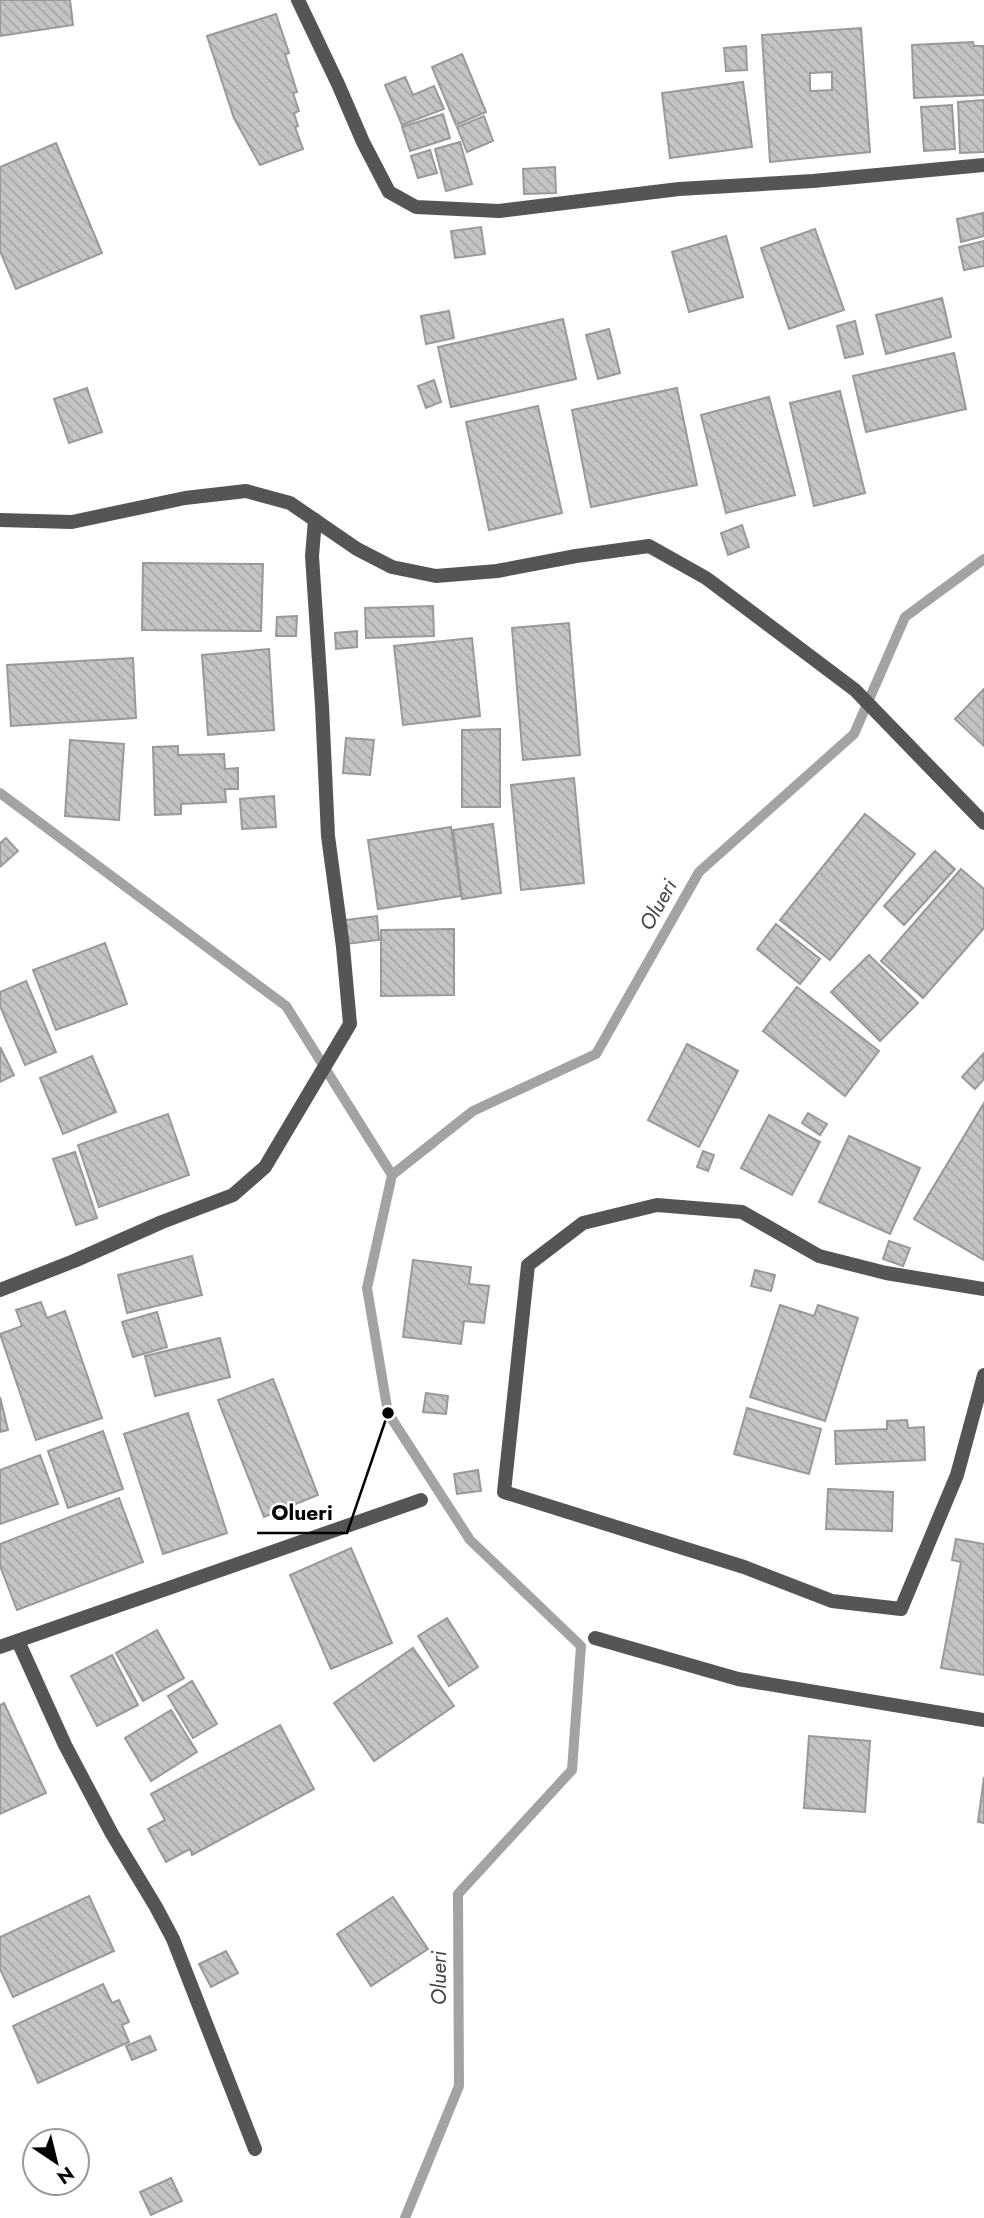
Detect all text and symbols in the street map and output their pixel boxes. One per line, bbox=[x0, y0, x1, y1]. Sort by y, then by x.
water label: Olueri bbox=[632, 873, 685, 936]
callout: Olueri bbox=[257, 1491, 347, 1533]
text: Olueri bbox=[271, 1498, 333, 1528]
water label: Olueri bbox=[424, 1950, 454, 2005]
north arrow bbox=[21, 2127, 91, 2197]
text: N bbox=[52, 2160, 79, 2191]

